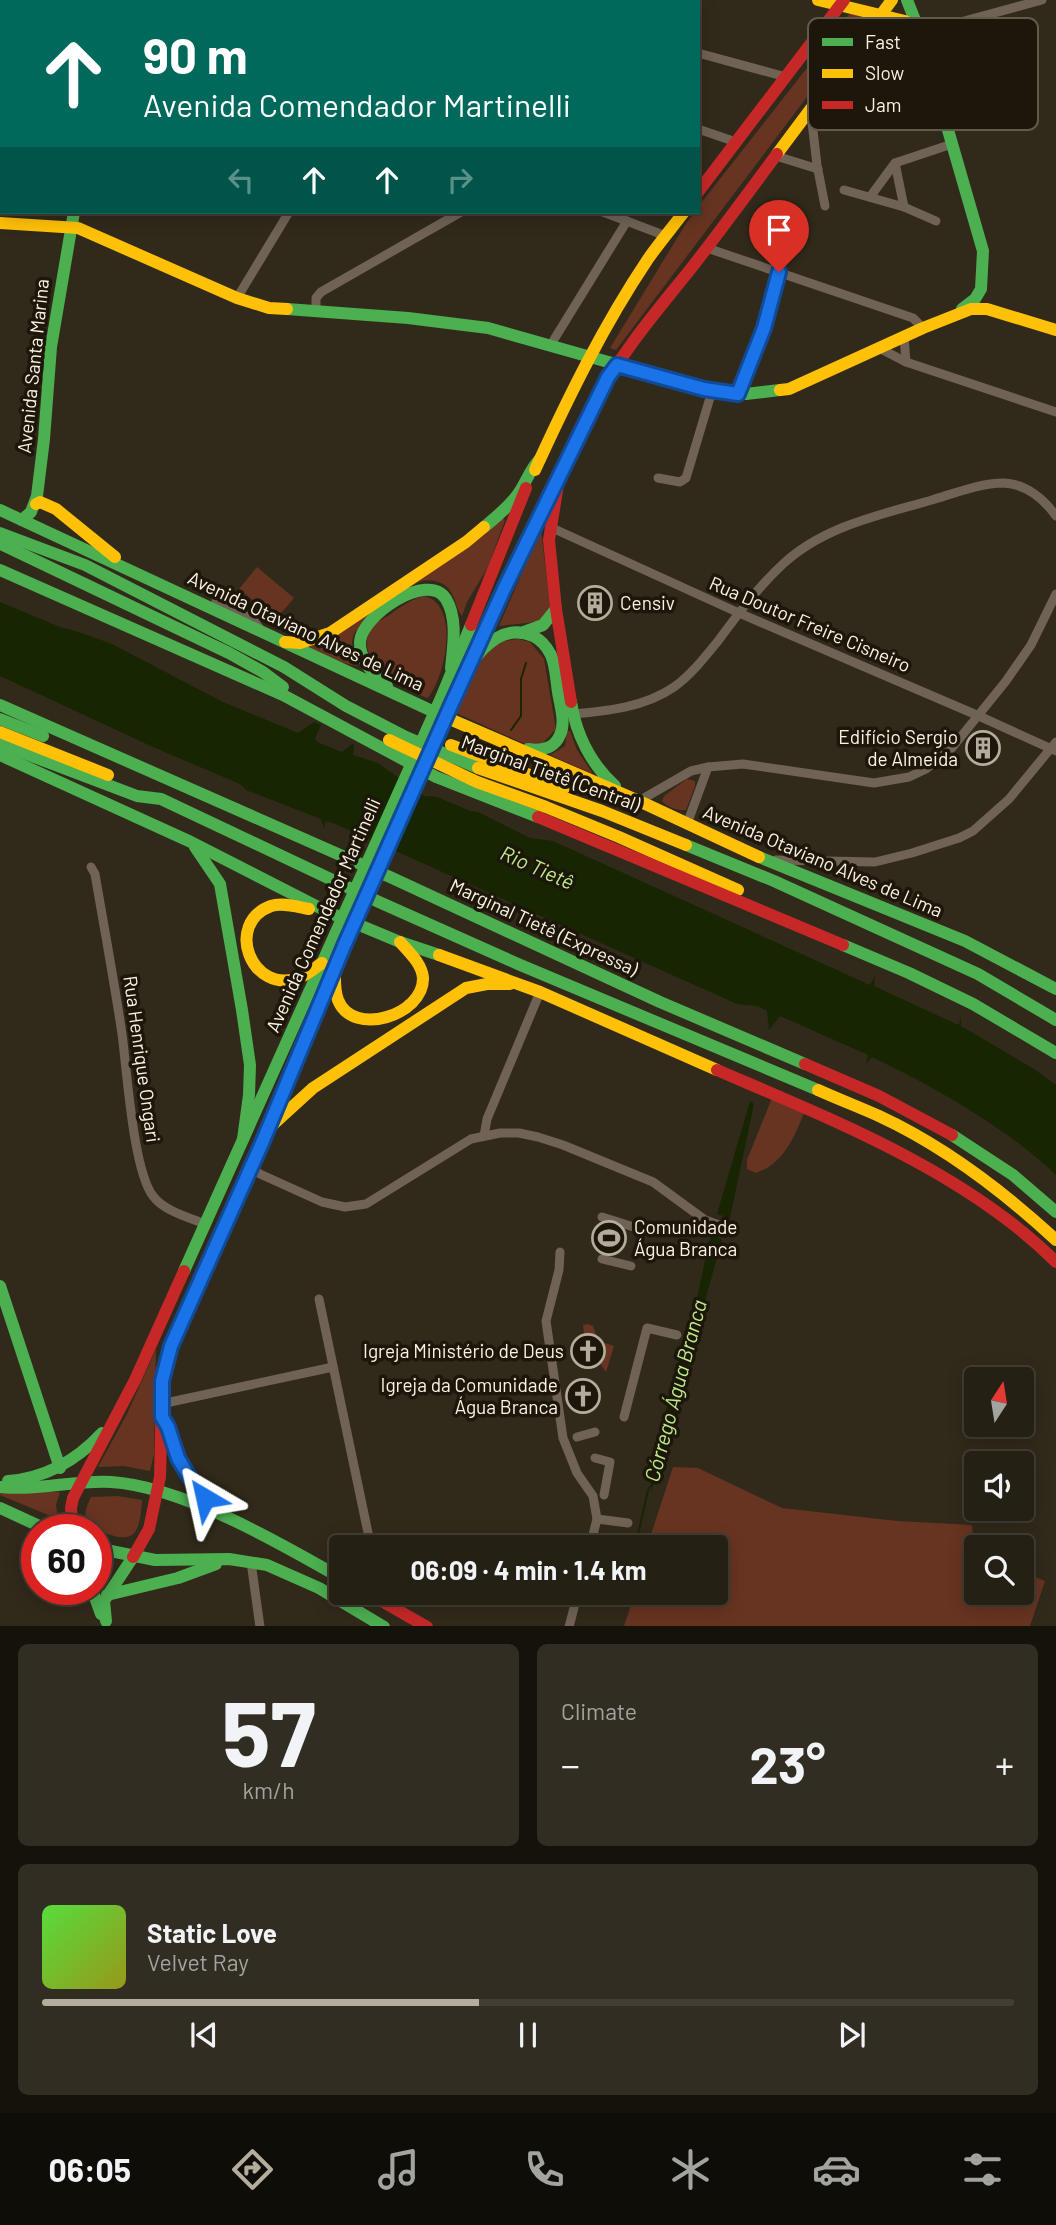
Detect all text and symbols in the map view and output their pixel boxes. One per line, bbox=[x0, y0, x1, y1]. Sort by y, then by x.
legend bbox=[808, 18, 1038, 130]
text: 90 m bbox=[143, 25, 248, 84]
icon: ahead bbox=[28, 28, 119, 119]
text: Fast bbox=[865, 30, 901, 53]
text: Slow bbox=[865, 61, 904, 84]
text: Avenida Comendador Martinelli bbox=[143, 85, 571, 123]
text: Jam bbox=[865, 93, 901, 116]
icon: left bbox=[222, 161, 260, 199]
icon: ahead bbox=[295, 161, 333, 199]
icon: ahead bbox=[368, 161, 406, 199]
icon: right bbox=[441, 161, 479, 199]
pin bbox=[749, 200, 809, 272]
icon: arrive bbox=[760, 211, 798, 249]
street label: Avenida Santa Marina bbox=[12, 278, 53, 454]
street label: Avenida Otaviano Alves de Lima bbox=[185, 566, 428, 695]
street label: Rua Doutor Freire Cisneiro bbox=[706, 571, 914, 676]
building icon: Censiv bbox=[576, 584, 614, 622]
place label: Censiv bbox=[620, 591, 675, 614]
place label: Edifício Sergio de Almeida bbox=[838, 725, 958, 770]
street label: Marginal Tietê (Central) bbox=[459, 729, 645, 816]
building icon: Edifício Sergio de Almeida bbox=[964, 729, 1002, 767]
street label: Avenida Comendador Martinelli bbox=[260, 794, 385, 1036]
street label: Avenida Otaviano Alves de Lima bbox=[700, 800, 946, 921]
water label: Rio Tietê bbox=[497, 839, 578, 894]
street label: Marginal Tietê (Expressa) bbox=[447, 873, 643, 981]
street label: Rua Henrique Ongari bbox=[119, 974, 166, 1144]
place label: Comunidade Água Branca bbox=[634, 1215, 737, 1260]
sports icon: Comunidade Água Branca bbox=[590, 1219, 628, 1257]
water label: Córrego Água Branca bbox=[638, 1297, 711, 1484]
church icon: Igreja Ministério de Deus bbox=[569, 1332, 607, 1370]
place label: Igreja Ministério de Deus bbox=[363, 1339, 564, 1362]
north arrow bbox=[964, 1367, 1034, 1437]
map controls bbox=[964, 1367, 1034, 1605]
place label: Igreja da Comunidade Água Branca bbox=[380, 1373, 558, 1418]
church icon: Igreja da Comunidade Água Branca bbox=[564, 1377, 602, 1415]
button: sound bbox=[964, 1451, 1034, 1521]
position arrow bbox=[168, 1461, 242, 1535]
speed limit sign: 60 bbox=[21, 1514, 112, 1605]
button: search bbox=[964, 1535, 1034, 1605]
text: 06:09 · 4 min · 1.4 km bbox=[410, 1554, 647, 1585]
text: 57 bbox=[221, 1676, 316, 1785]
text: Climate bbox=[561, 1697, 637, 1725]
text: 23° bbox=[749, 1732, 826, 1794]
text: − bbox=[561, 1741, 580, 1787]
text: + bbox=[995, 1741, 1014, 1787]
text: km/h bbox=[242, 1776, 295, 1804]
text: Static Love bbox=[147, 1917, 277, 1948]
text: Velvet Ray bbox=[147, 1948, 249, 1976]
icon: previous bbox=[185, 2016, 223, 2054]
icon: pause bbox=[509, 2016, 547, 2054]
icon: next bbox=[833, 2016, 871, 2054]
icon: directions bbox=[228, 2145, 277, 2194]
icon: music bbox=[374, 2145, 423, 2194]
icon: phone bbox=[520, 2145, 569, 2194]
icon: climate bbox=[666, 2145, 715, 2194]
icon: car bbox=[812, 2145, 861, 2194]
icon: filters bbox=[958, 2145, 1007, 2194]
text: 06:05 bbox=[49, 2150, 131, 2188]

